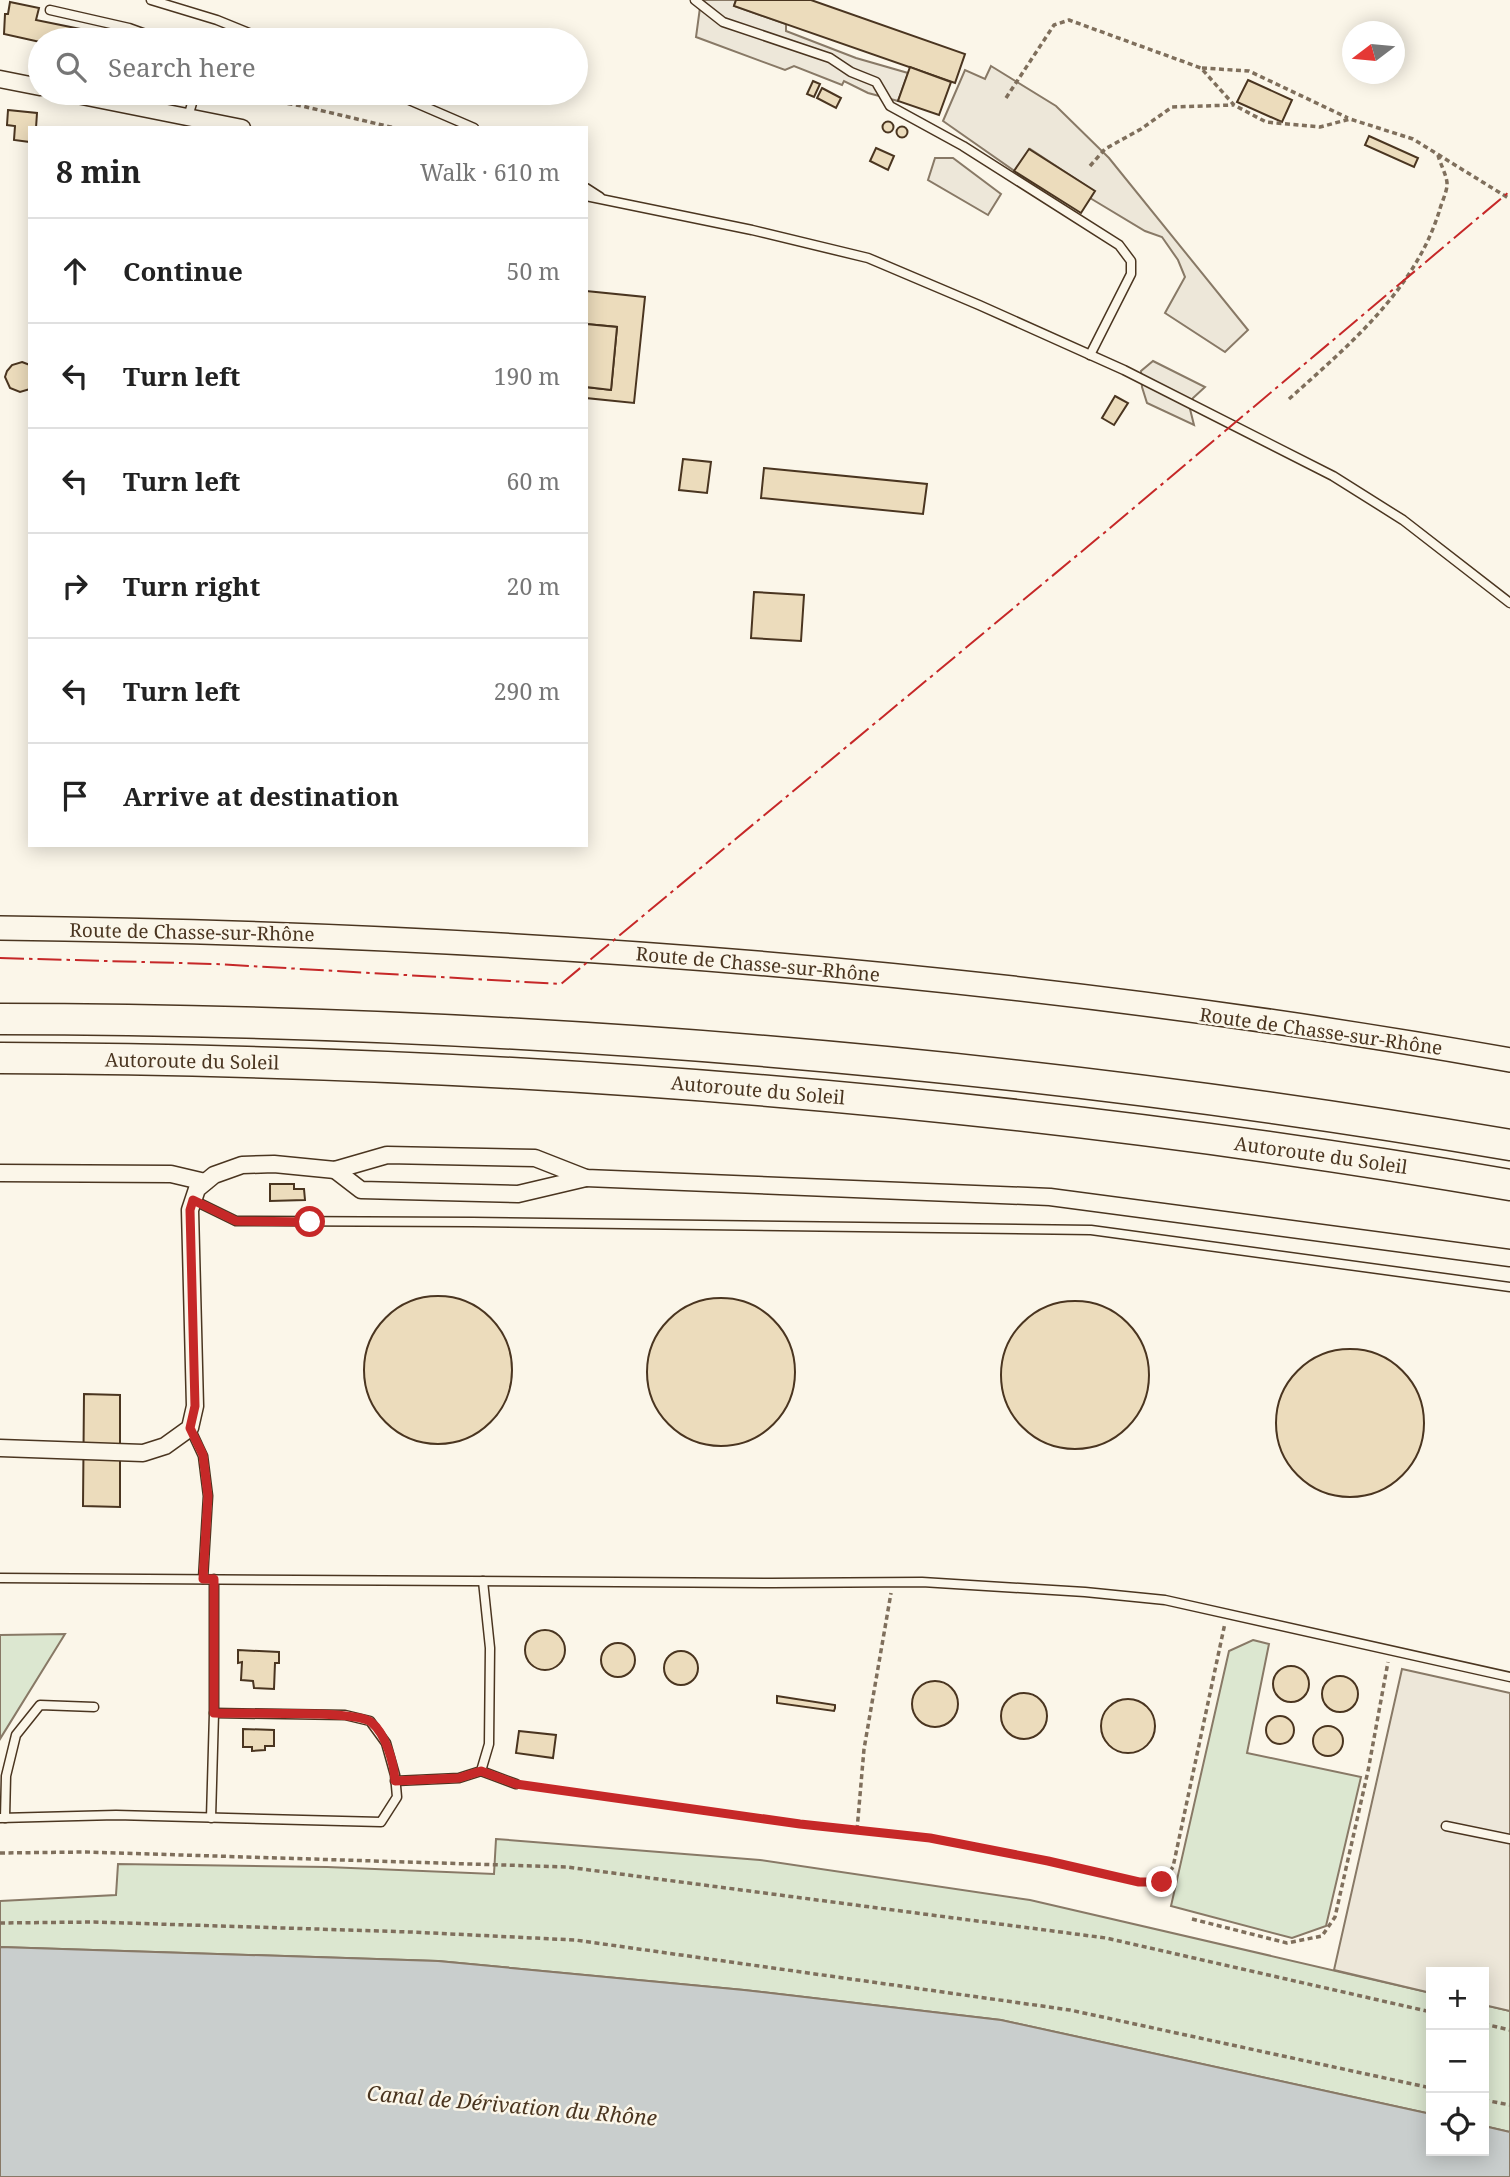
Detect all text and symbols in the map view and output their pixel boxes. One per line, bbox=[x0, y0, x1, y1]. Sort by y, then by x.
north arrow bbox=[1342, 21, 1405, 84]
search box bbox=[28, 28, 588, 105]
icon: search bbox=[52, 48, 90, 86]
text: Search here bbox=[108, 49, 256, 85]
text: 8 min bbox=[56, 151, 141, 192]
text: Walk · 610 m bbox=[420, 156, 560, 188]
icon: ahead bbox=[56, 252, 94, 290]
text: Continue bbox=[123, 253, 243, 289]
text: 50 m bbox=[507, 255, 560, 287]
icon: left bbox=[56, 357, 94, 395]
text: Turn left bbox=[123, 358, 240, 394]
text: 190 m bbox=[494, 360, 560, 392]
icon: left bbox=[56, 462, 94, 500]
text: Turn left bbox=[123, 463, 240, 499]
text: 60 m bbox=[507, 465, 560, 497]
icon: right bbox=[56, 567, 94, 605]
text: Turn right bbox=[123, 568, 260, 604]
text: 20 m bbox=[507, 570, 560, 602]
icon: left bbox=[56, 672, 94, 710]
text: Turn left bbox=[123, 673, 240, 709]
text: 290 m bbox=[494, 675, 560, 707]
icon: arrive bbox=[56, 777, 94, 815]
text: Arrive at destination bbox=[123, 778, 399, 814]
street label: Route de Chasse-sur-Rhône bbox=[69, 917, 315, 947]
street label: Route de Chasse-sur-Rhône bbox=[635, 940, 881, 988]
street label: Route de Chasse-sur-Rhône bbox=[1198, 1001, 1444, 1061]
street label: Autoroute du Soleil bbox=[105, 1046, 280, 1076]
street label: Autoroute du Soleil bbox=[670, 1069, 846, 1111]
street label: Autoroute du Soleil bbox=[1233, 1130, 1409, 1180]
route start bbox=[294, 1206, 325, 1237]
route end bbox=[1146, 1866, 1177, 1897]
map controls bbox=[1426, 1967, 1489, 2156]
button: + bbox=[1426, 1967, 1489, 2030]
button: − bbox=[1426, 2030, 1489, 2093]
water label: Canal de Dérivation du Rhône bbox=[366, 2078, 658, 2132]
button: locate bbox=[1426, 2093, 1489, 2156]

